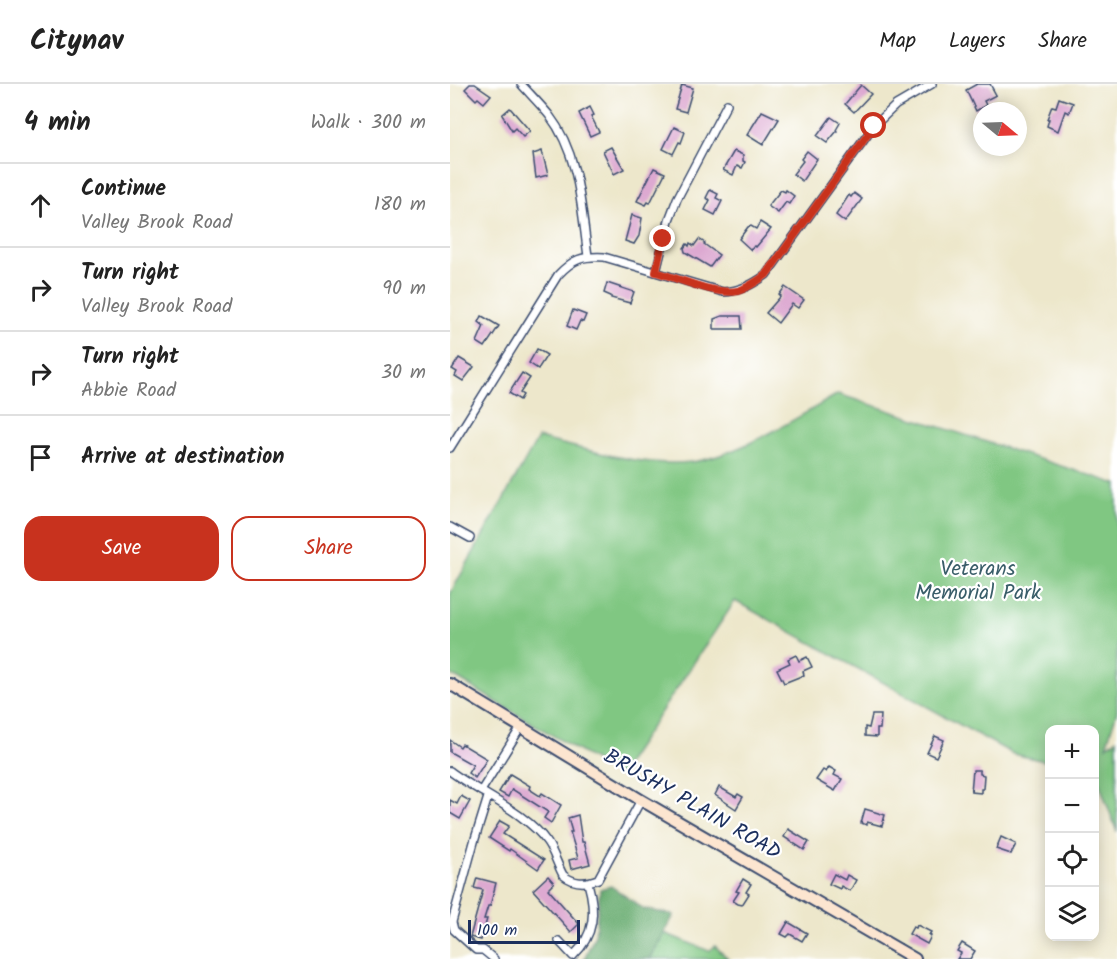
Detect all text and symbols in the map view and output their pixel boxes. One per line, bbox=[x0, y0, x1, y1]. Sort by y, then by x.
text: Citynav bbox=[30, 19, 123, 64]
text: Map bbox=[879, 25, 916, 58]
text: Layers bbox=[949, 25, 1005, 58]
text: Share bbox=[1038, 25, 1087, 58]
text: 4 min bbox=[24, 102, 91, 144]
north arrow bbox=[973, 102, 1027, 156]
text: Walk · 300 m bbox=[311, 107, 426, 139]
route start bbox=[860, 112, 886, 138]
text: Continue bbox=[81, 172, 166, 207]
icon: ahead bbox=[24, 189, 57, 222]
text: 180 m bbox=[374, 189, 426, 221]
text: Valley Brook Road bbox=[81, 207, 232, 239]
route end bbox=[649, 225, 675, 251]
text: Turn right bbox=[81, 256, 179, 291]
icon: right bbox=[24, 273, 57, 306]
text: 90 m bbox=[382, 273, 426, 305]
text: Valley Brook Road bbox=[81, 291, 232, 323]
text: Turn right bbox=[81, 340, 179, 375]
icon: right bbox=[24, 357, 57, 390]
text: 30 m bbox=[381, 357, 426, 389]
text: Abbie Road bbox=[81, 375, 176, 407]
text: Arrive at destination bbox=[81, 440, 284, 475]
icon: arrive bbox=[24, 441, 57, 474]
button: Save bbox=[24, 516, 219, 581]
button: Share bbox=[231, 516, 426, 581]
park label: Veterans Memorial Park bbox=[915, 553, 1041, 610]
map controls bbox=[1045, 725, 1099, 941]
button: + bbox=[1045, 725, 1099, 779]
street label: BRUSHY PLAIN ROAD bbox=[597, 741, 787, 869]
button: − bbox=[1045, 779, 1099, 833]
button: locate bbox=[1045, 833, 1099, 887]
button: layers bbox=[1045, 887, 1099, 941]
scale bar bbox=[468, 917, 580, 944]
text: 100 m bbox=[477, 918, 517, 943]

